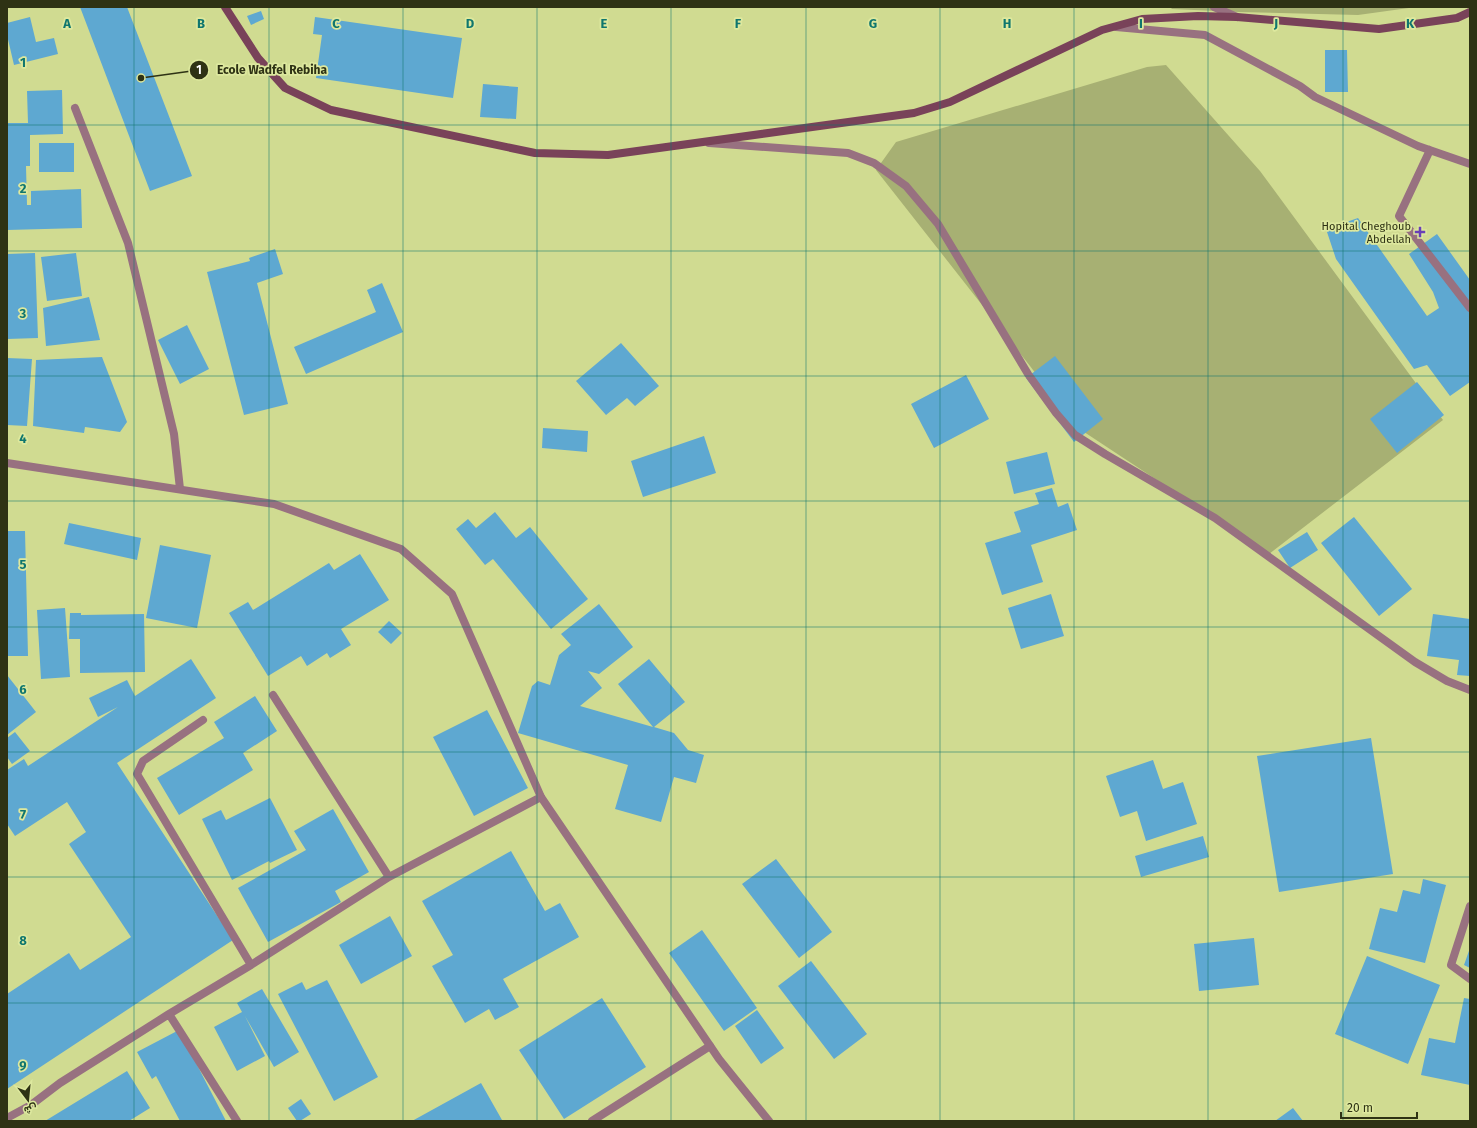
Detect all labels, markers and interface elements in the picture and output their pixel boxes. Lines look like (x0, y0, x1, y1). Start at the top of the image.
text: A (62, 16, 71, 31)
text: B (197, 16, 205, 31)
text: C (332, 16, 340, 31)
text: D (466, 16, 475, 31)
text: E (601, 16, 608, 31)
text: F (735, 16, 742, 31)
text: G (869, 16, 877, 31)
text: H (1003, 16, 1011, 31)
text: I (1139, 16, 1143, 31)
text: J (1273, 16, 1278, 31)
text: K (1406, 16, 1415, 31)
text: 1 (20, 55, 26, 70)
callout: Ecole Wadfel Rebiha (189, 58, 336, 82)
text: 1 (196, 63, 202, 77)
text: Ecole Wadfel Rebiha (217, 63, 328, 77)
text: 2 (20, 181, 27, 196)
place label: Hopital Cheghoub Abdellah (1322, 220, 1411, 246)
marker: Hopital Cheghoub Abdellah (1414, 226, 1426, 238)
text: 3 (19, 306, 27, 321)
text: 4 (19, 431, 27, 446)
text: 5 (20, 557, 27, 572)
text: 6 (19, 682, 27, 697)
text: 7 (20, 807, 26, 822)
text: 8 (19, 933, 27, 948)
text: 9 (19, 1058, 27, 1073)
north arrow (8, 1080, 48, 1120)
scale bar (1341, 1094, 1417, 1120)
text: ش (22, 1101, 39, 1117)
text: 20 m (1347, 1101, 1373, 1115)

